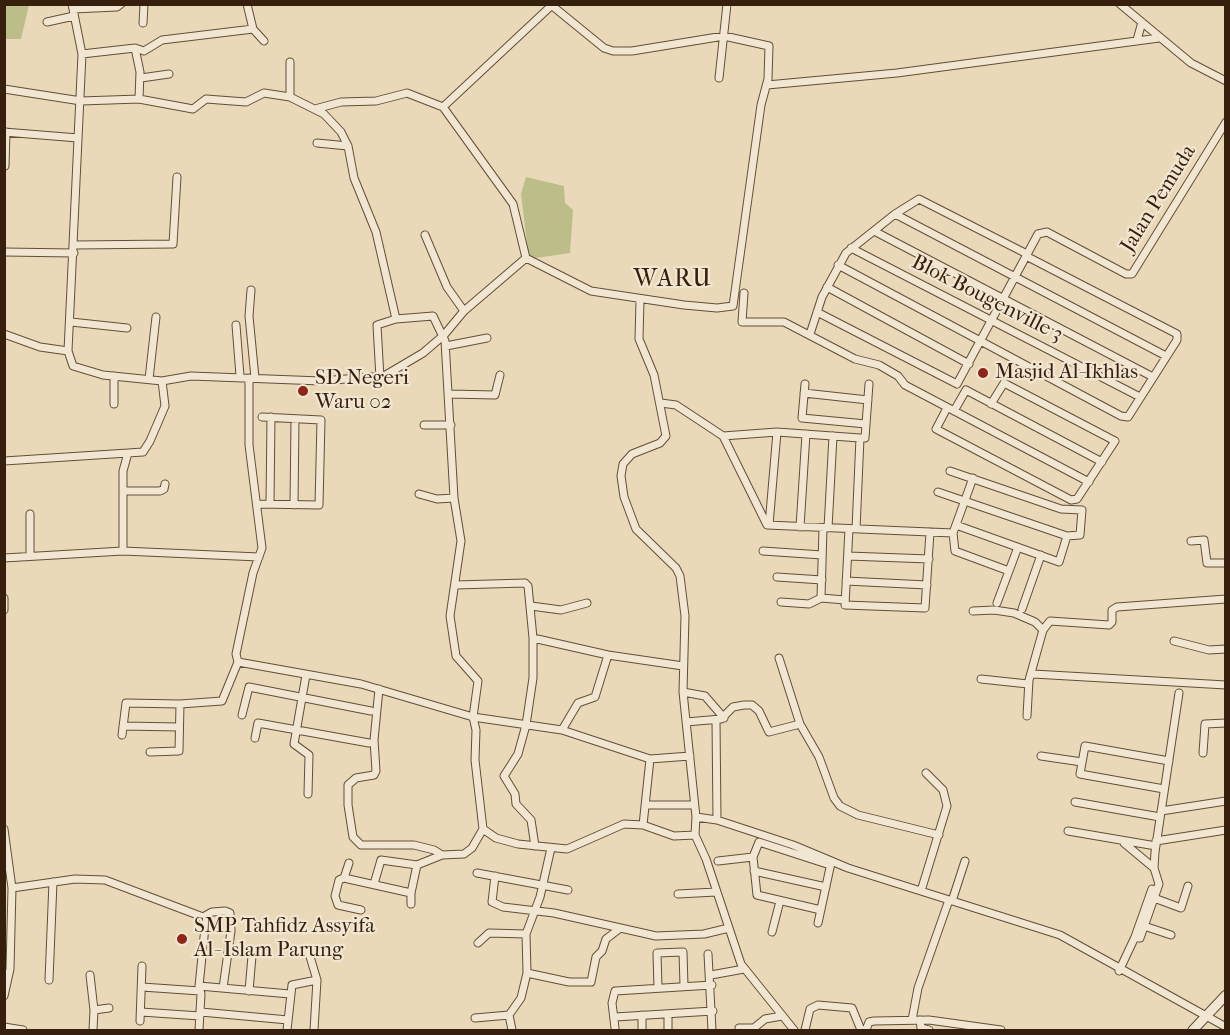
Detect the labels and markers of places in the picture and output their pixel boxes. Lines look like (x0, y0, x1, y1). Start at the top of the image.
place label: Masjid Al-Ikhlas (995, 360, 1138, 386)
place label: SD Negeri Waru 02 (315, 366, 409, 416)
marker: Masjid Al-Ikhlas (976, 366, 990, 380)
marker: SD Negeri Waru 02 (296, 384, 310, 398)
place label: SMP Tahfidz Assyifa Al- Islam Parung (194, 914, 375, 964)
marker: SMP Tahfidz Assyifa Al- Islam Parung (175, 932, 189, 946)

